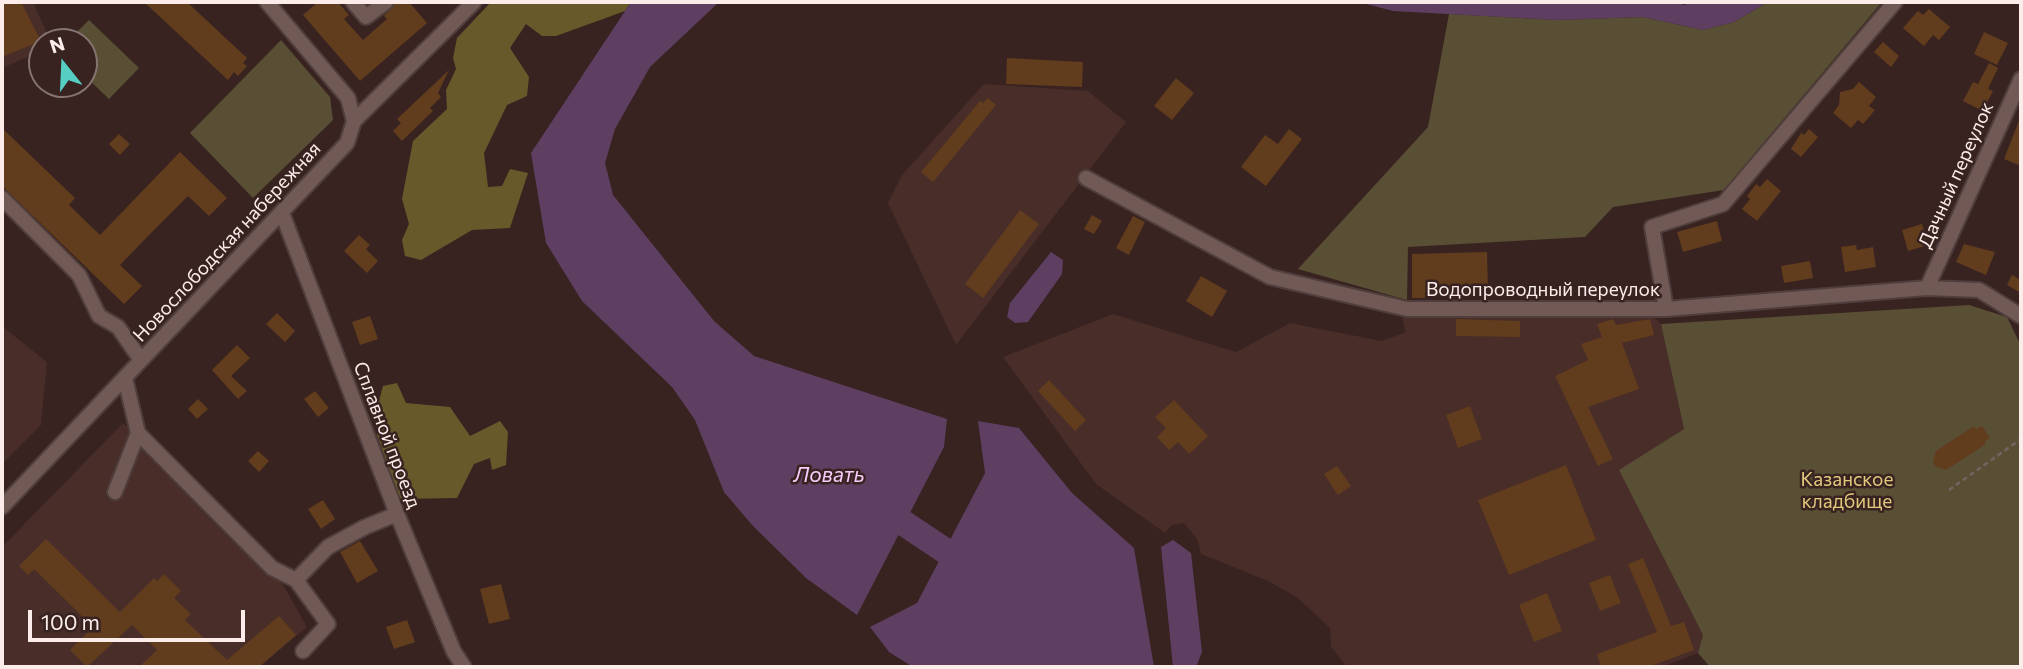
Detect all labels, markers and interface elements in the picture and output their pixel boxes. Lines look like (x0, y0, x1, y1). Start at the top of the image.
north arrow (28, 28, 98, 98)
text: N (47, 31, 67, 58)
street label: Дачный переулок (1914, 98, 1998, 252)
street label: Новослободская набережная (128, 137, 326, 347)
street label: Водопроводный переулок (1426, 279, 1660, 301)
street label: Сплавной проезд (349, 359, 425, 511)
water label: Ловать (793, 462, 865, 488)
park label: Казанское кладбище (1801, 469, 1893, 513)
scale bar (32, 596, 248, 640)
text: 100 m (41, 609, 100, 634)

